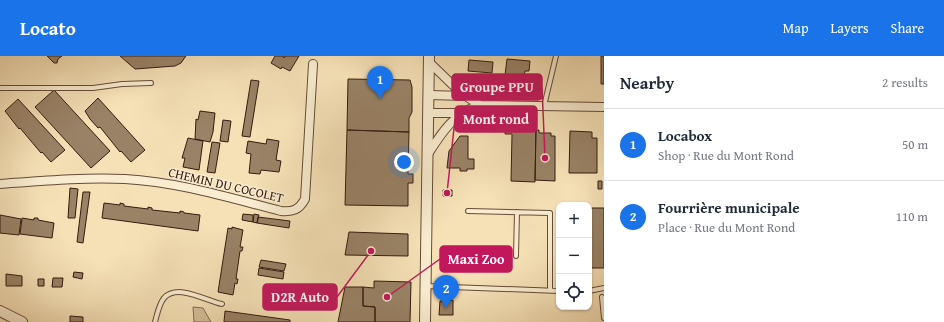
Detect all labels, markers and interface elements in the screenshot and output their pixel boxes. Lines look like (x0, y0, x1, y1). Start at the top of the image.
text: Locato (20, 14, 76, 42)
text: Map (783, 18, 809, 38)
text: Layers (831, 18, 869, 38)
text: Share (891, 18, 924, 38)
pin: 1 (367, 66, 393, 99)
text: Nearby (620, 70, 674, 95)
text: 2 results (882, 73, 928, 92)
callout: Groupe PPU (452, 74, 542, 100)
text: Groupe PPU (460, 77, 534, 97)
callout: Mont rond (455, 106, 537, 132)
text: Mont rond (463, 109, 529, 129)
text: Locabox (658, 125, 712, 146)
text: 1 (630, 135, 636, 154)
text: 50 m (902, 135, 928, 154)
text: Shop · Rue du Mont Rond (658, 146, 794, 165)
your location (394, 152, 414, 172)
street label: CHEMIN DU COCOLET (167, 163, 286, 208)
text: Fourrière municipale (658, 197, 800, 218)
map controls (556, 202, 592, 310)
button: + (556, 202, 592, 238)
text: 2 (630, 207, 636, 226)
text: 110 m (896, 207, 928, 226)
text: Place · Rue du Mont Rond (658, 218, 795, 237)
button: − (556, 238, 592, 274)
callout: Maxi Zoo (440, 246, 512, 272)
text: Maxi Zoo (448, 249, 505, 269)
button: locate (556, 274, 592, 310)
pin: 2 (433, 275, 459, 308)
callout: D2R Auto (263, 284, 337, 310)
text: D2R Auto (271, 287, 329, 307)

